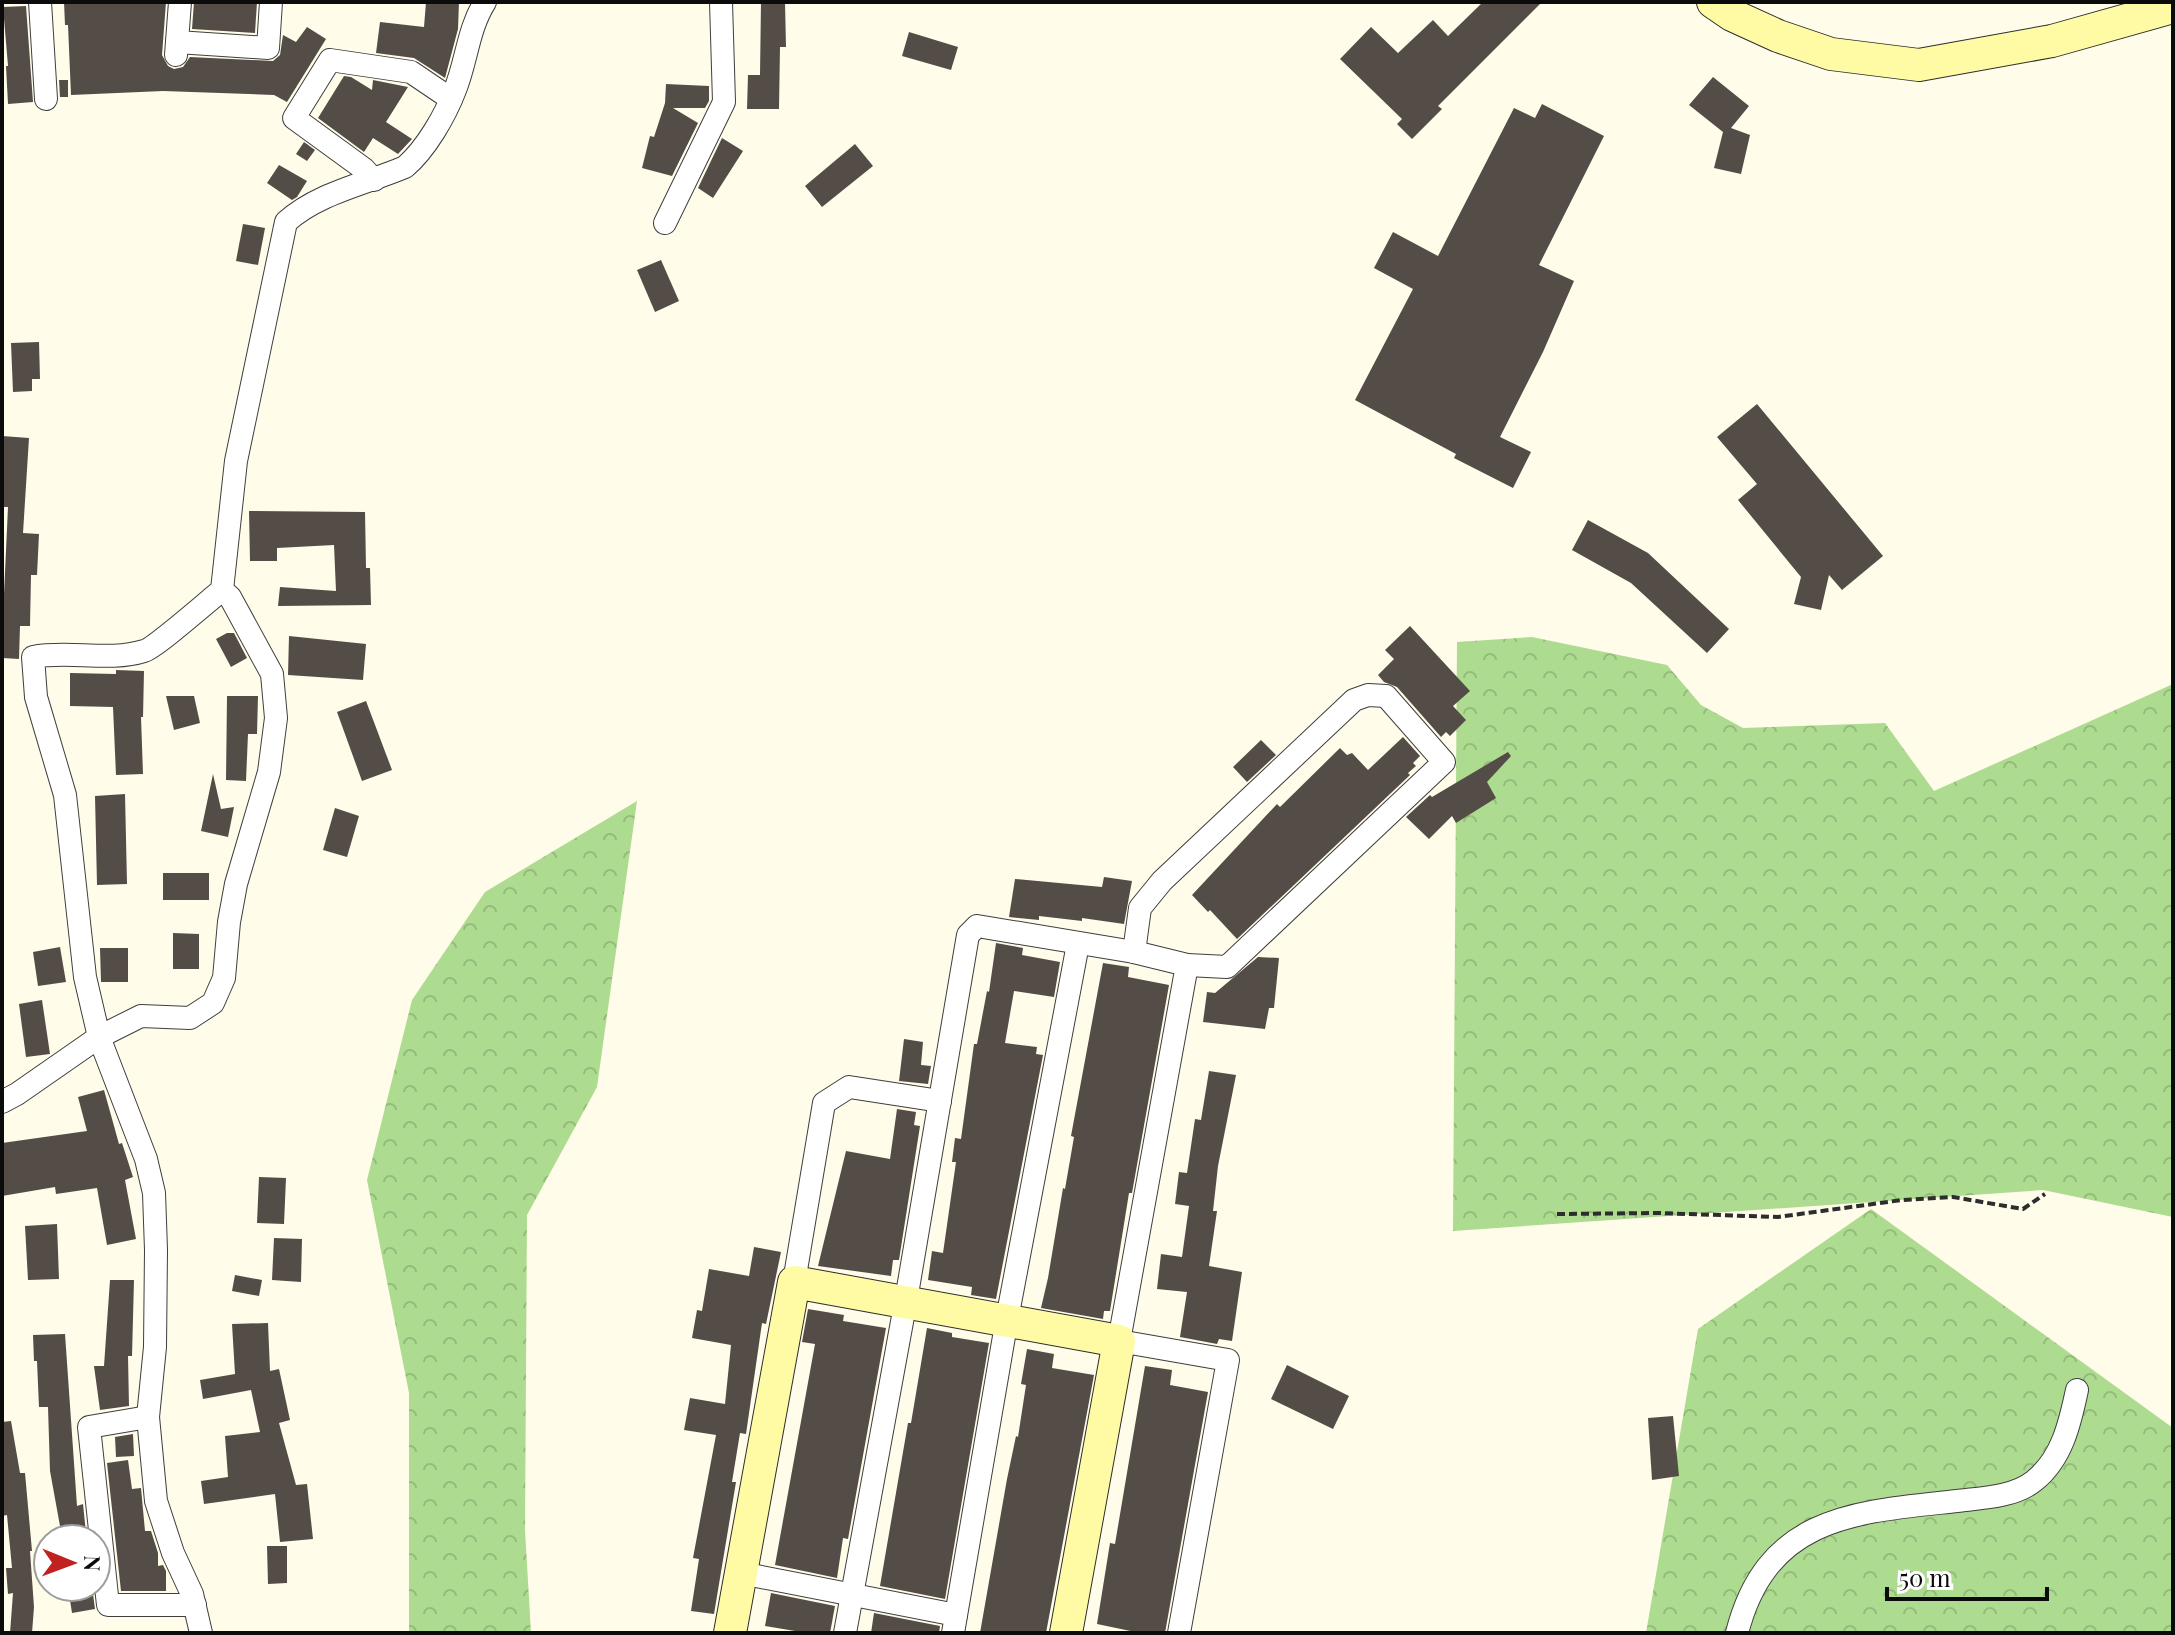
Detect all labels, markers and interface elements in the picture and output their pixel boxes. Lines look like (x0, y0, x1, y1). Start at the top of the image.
north arrow (32, 1523, 112, 1603)
scale bar (1887, 1551, 2047, 1601)
text: N (78, 1555, 108, 1572)
text: 50 m (1899, 1561, 1951, 1593)

